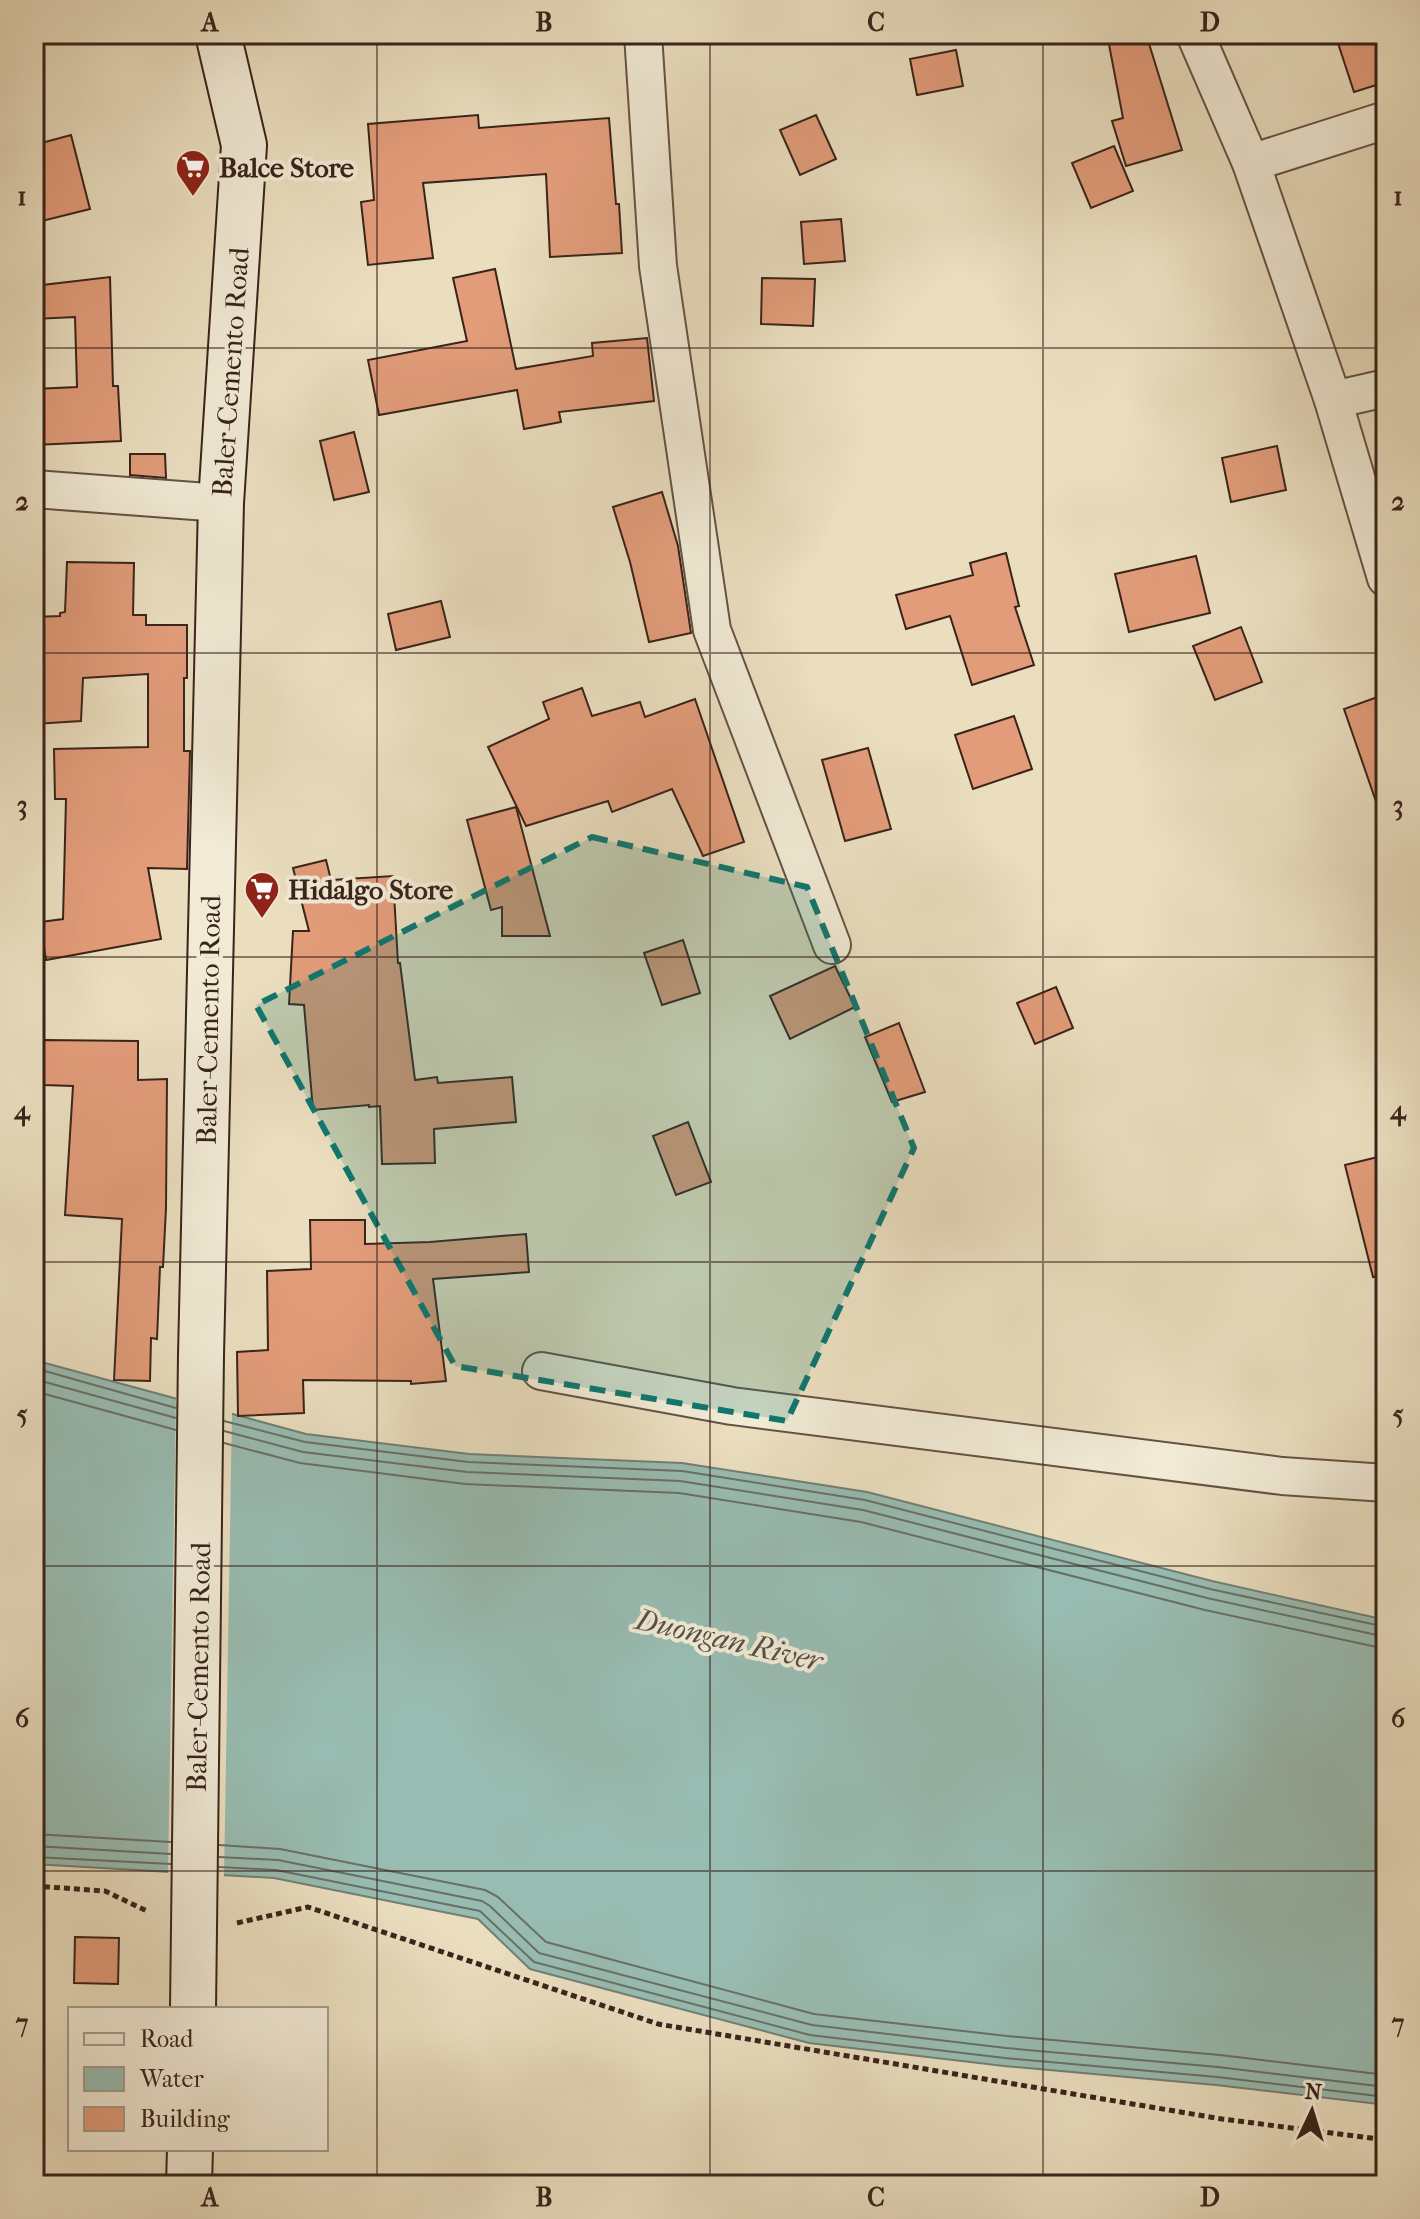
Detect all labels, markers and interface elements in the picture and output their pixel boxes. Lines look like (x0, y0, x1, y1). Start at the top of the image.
text: A (200, 7, 220, 38)
text: B (536, 7, 553, 38)
text: C (867, 7, 885, 38)
text: D (1200, 7, 1220, 38)
supermarket icon: Balce Store (174, 148, 212, 198)
place label: Balce Store (219, 151, 354, 184)
text: 1 (17, 181, 27, 212)
text: 1 (1393, 181, 1403, 212)
street label: Baler-Cemento Road (205, 245, 256, 498)
text: 2 (15, 486, 29, 517)
text: 2 (1391, 486, 1405, 517)
text: 3 (17, 790, 27, 821)
text: 3 (1393, 790, 1403, 821)
supermarket icon: Hidalgo Store (243, 870, 281, 920)
place label: Hidalgo Store (288, 873, 453, 906)
street label: Baler-Cemento Road (190, 894, 227, 1145)
text: 4 (13, 1095, 31, 1127)
text: 4 (1389, 1095, 1407, 1127)
text: 5 (16, 1399, 28, 1430)
text: 5 (1392, 1399, 1404, 1430)
street label: Baler-Cemento Road (180, 1541, 217, 1792)
water label: Duongan River (630, 1602, 828, 1680)
text: 6 (15, 1703, 30, 1734)
text: 6 (1391, 1703, 1406, 1734)
legend (68, 2007, 328, 2151)
text: 7 (15, 2008, 29, 2039)
text: 7 (1391, 2008, 1405, 2039)
text: Road (140, 2025, 194, 2053)
text: Water (139, 2065, 204, 2093)
north arrow (1272, 2071, 1352, 2151)
text: N (1304, 2078, 1323, 2106)
text: Building (140, 2105, 231, 2133)
text: A (200, 2182, 220, 2213)
text: B (536, 2182, 553, 2213)
text: C (867, 2182, 885, 2213)
text: D (1200, 2182, 1220, 2213)

